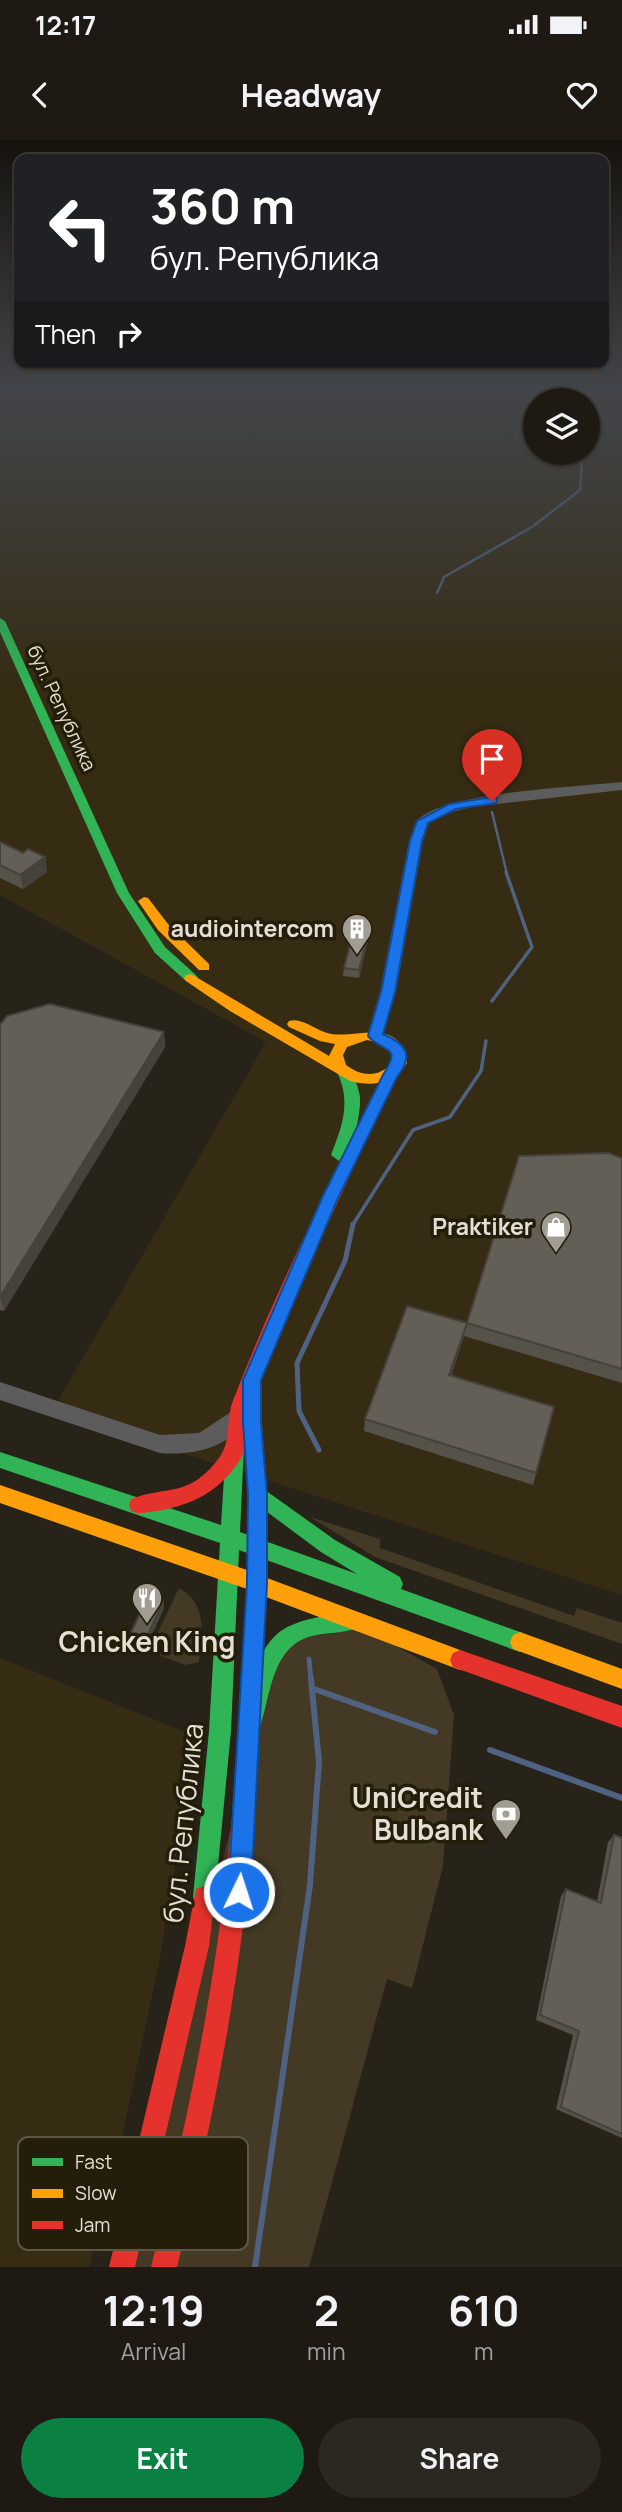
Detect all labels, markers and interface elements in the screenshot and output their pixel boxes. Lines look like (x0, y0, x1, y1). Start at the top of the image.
text: 12:17 (35, 7, 96, 43)
text: Headway (241, 73, 381, 117)
icon: back (21, 76, 59, 114)
icon: heart (563, 76, 601, 114)
text: 360 m (150, 172, 295, 239)
icon: left (35, 182, 126, 273)
text: бул. Република (150, 236, 379, 280)
icon: right (110, 315, 148, 353)
text: Then (35, 316, 96, 352)
map controls (523, 388, 600, 465)
button: layers (523, 388, 600, 465)
street label: бул. Република (21, 641, 103, 775)
pin (462, 729, 522, 801)
icon: arrive (473, 740, 511, 778)
place label: audiointercom (171, 912, 334, 944)
building icon: audiointercom (340, 912, 374, 956)
place label: Praktiker (432, 1210, 533, 1242)
shop icon: Praktiker (539, 1210, 573, 1254)
restaurant icon: Chicken King (130, 1581, 164, 1625)
place label: Chicken King (58, 1622, 236, 1660)
street label: бул. Република (153, 1721, 211, 1925)
place label: UniCredit Bulbank (352, 1778, 484, 1848)
bank icon: UniCredit Bulbank (489, 1797, 523, 1841)
position arrow (202, 1855, 276, 1929)
legend (18, 2137, 248, 2250)
text: Fast (75, 2149, 112, 2175)
text: Slow (75, 2180, 117, 2206)
text: Jam (75, 2212, 110, 2238)
text: 12:19 (102, 2281, 205, 2339)
text: 2 (314, 2281, 339, 2339)
text: 610 (448, 2281, 520, 2339)
text: Arrival (121, 2335, 186, 2367)
text: min (307, 2335, 346, 2367)
text: m (474, 2335, 494, 2367)
button: Exit (21, 2418, 304, 2498)
button: Share (318, 2418, 601, 2498)

